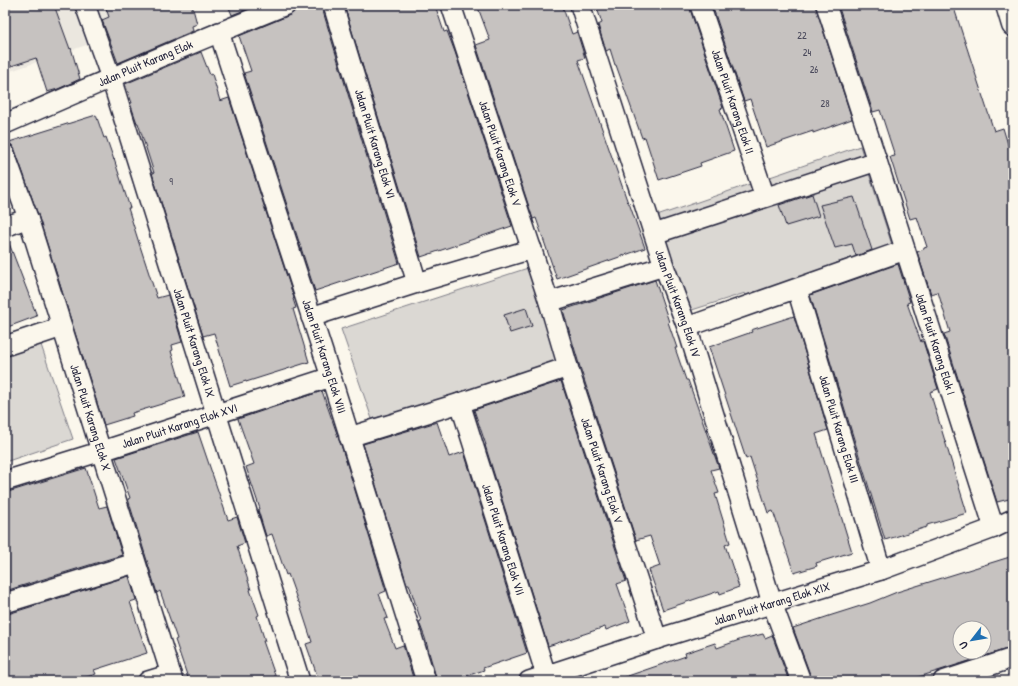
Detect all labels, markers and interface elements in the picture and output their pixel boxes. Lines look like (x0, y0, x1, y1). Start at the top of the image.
house number: 22 (797, 29, 807, 42)
street label: Jalan Pluit Karang Elok (95, 35, 195, 90)
house number: 24 (803, 46, 811, 59)
street label: Jalan Pluit Karang Elok II (708, 47, 759, 156)
house number: 26 (810, 63, 818, 76)
street label: Jalan Pluit Karang Elok VI (351, 87, 400, 200)
house number: 28 (820, 97, 830, 110)
street label: Jalan Pluit Karang Elok V (475, 98, 526, 208)
house number: 9 (169, 175, 173, 188)
street label: Jalan Pluit Karang Elok IV (651, 247, 705, 359)
street label: Jalan Pluit Karang Elok IX (169, 286, 220, 399)
street label: Jalan Pluit Karang Elok I (911, 290, 960, 397)
street label: Jalan Pluit Karang Elok VIII (298, 297, 351, 415)
street label: Jalan Pluit Karang Elok X (66, 362, 116, 473)
street label: Jalan Pluit Karang Elok III (815, 373, 864, 485)
street label: Jalan Pluit Karang Elok XVI (119, 399, 239, 452)
street label: Jalan Pluit Karang Elok V (577, 415, 628, 525)
street label: Jalan Pluit Karang Elok VII (478, 481, 529, 597)
street label: Jalan Pluit Karang Elok XIX (712, 577, 832, 629)
north arrow (952, 620, 992, 660)
text: U (956, 639, 971, 651)

